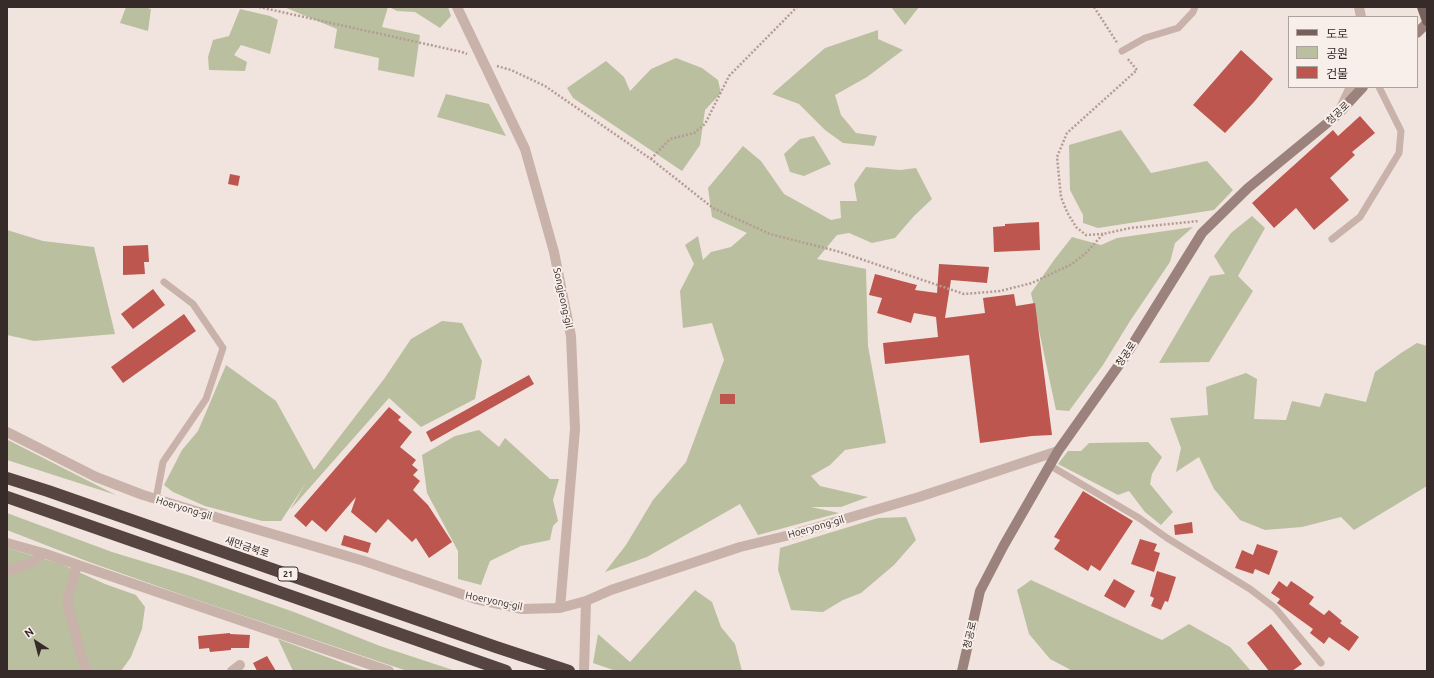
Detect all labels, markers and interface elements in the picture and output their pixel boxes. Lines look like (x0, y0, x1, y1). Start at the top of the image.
legend (1288, 16, 1418, 88)
text: 도로 (1326, 27, 1348, 40)
text: 공원 (1326, 47, 1348, 60)
text: 건물 (1326, 67, 1348, 80)
street label: 청공로 (1324, 99, 1352, 127)
street label: Songjeong-gil (551, 267, 575, 329)
street label: 청공로 (1113, 339, 1139, 369)
street label: Hoeryong-gil (154, 494, 214, 522)
street label: Hoeryong-gil (786, 513, 846, 541)
street label: 새만금북로 (223, 534, 271, 560)
road number: 21 (278, 567, 298, 581)
street label: Hoeryong-gil (464, 589, 524, 613)
street label: 청공로 (961, 620, 979, 650)
north arrow (16, 622, 56, 662)
text: N (22, 625, 36, 640)

